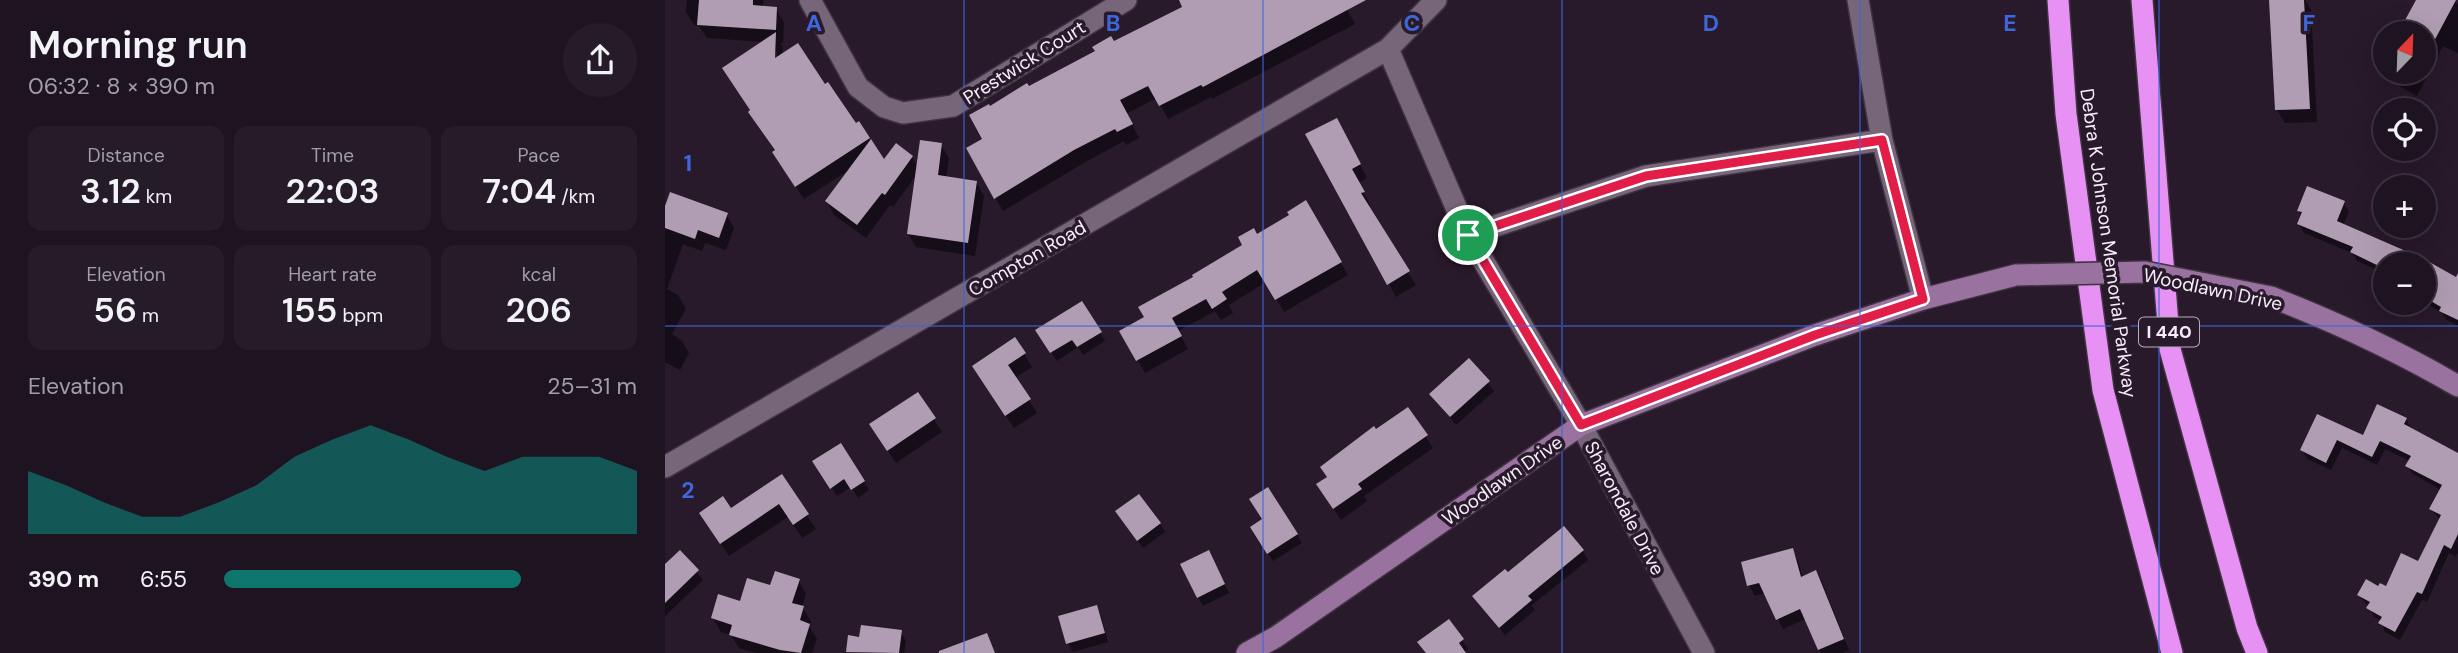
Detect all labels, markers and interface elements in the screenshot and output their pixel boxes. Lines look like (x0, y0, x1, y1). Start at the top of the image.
text: A (806, 8, 822, 38)
text: B (1106, 8, 1120, 38)
text: C (1404, 8, 1420, 38)
text: D (1703, 8, 1719, 38)
text: E (2003, 8, 2017, 38)
text: F (2303, 8, 2316, 38)
street label: Prestwick Court (958, 15, 1090, 110)
text: Morning run (28, 20, 248, 70)
north arrow (2373, 21, 2436, 84)
map controls (2373, 21, 2436, 315)
button: share (563, 23, 637, 97)
text: 06:32 · 8 × 390 m (28, 71, 215, 101)
street label: Debra K Johnson Memorial Parkway (2074, 87, 2143, 400)
button: locate (2373, 98, 2436, 161)
text: Distance (88, 143, 165, 168)
text: Time (311, 143, 354, 168)
text: Pace (518, 143, 560, 168)
text: 1 (684, 148, 692, 178)
text: 3.12 (80, 168, 141, 214)
text: 22:03 (285, 168, 380, 214)
text: 7:04 (482, 168, 556, 214)
button: + (2373, 175, 2436, 238)
text: km (141, 184, 172, 209)
text: /km (556, 184, 595, 209)
pin (1438, 205, 1498, 265)
street label: Compton Road (964, 215, 1091, 302)
icon: arrive (1449, 216, 1487, 254)
button: − (2373, 252, 2436, 315)
text: Elevation (87, 262, 166, 287)
text: Heart rate (288, 262, 377, 287)
text: kcal (522, 262, 556, 287)
street label: Woodlawn Drive (2141, 263, 2285, 316)
text: 56 (93, 287, 137, 333)
text: 155 (282, 287, 337, 333)
text: 206 (506, 287, 572, 333)
text: m (137, 303, 159, 328)
text: bpm (337, 303, 383, 328)
road number: I 440 (2139, 318, 2199, 346)
text: Elevation (28, 371, 124, 401)
text: 25–31 m (547, 371, 637, 401)
street label: Woodlawn Drive (1437, 430, 1567, 531)
street label: Sharondale Drive (1579, 437, 1670, 580)
text: 2 (681, 475, 695, 505)
text: 390 m (28, 564, 99, 594)
text: 6:55 (140, 564, 187, 594)

